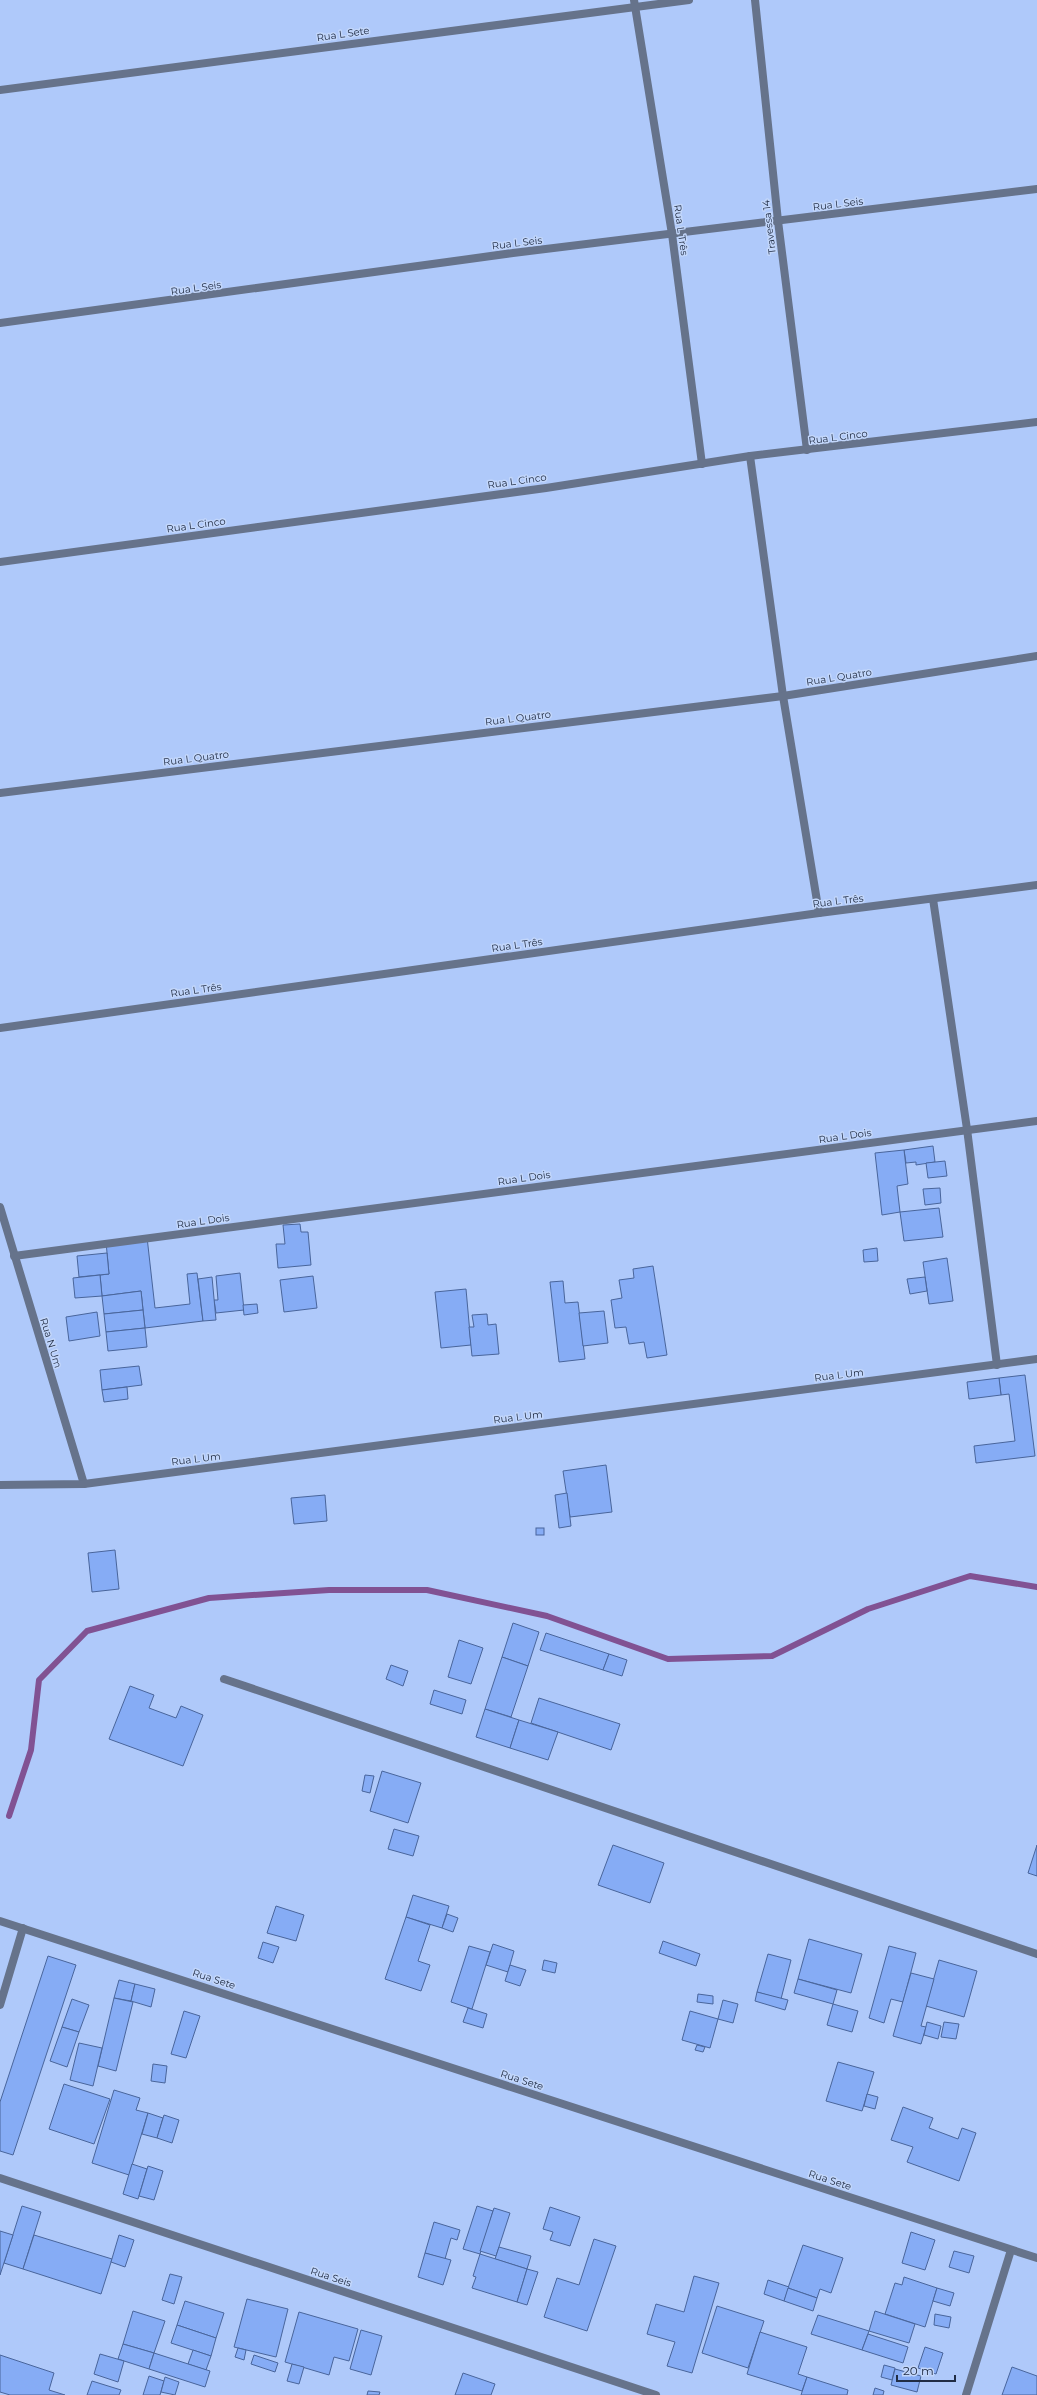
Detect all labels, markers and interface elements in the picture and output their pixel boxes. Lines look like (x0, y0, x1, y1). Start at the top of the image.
street label: Rua L Sete (316, 24, 370, 44)
street label: Rua L Seis (812, 194, 864, 214)
street label: Travessa 14 (759, 199, 779, 255)
street label: Rua L Três (671, 204, 691, 256)
street label: Rua L Seis (491, 233, 543, 253)
street label: Rua L Seis (170, 278, 222, 298)
street label: Rua L Cinco (808, 427, 868, 447)
street label: Rua L Cinco (487, 470, 547, 492)
street label: Rua L Cinco (166, 514, 226, 536)
street label: Rua L Quatro (805, 665, 873, 689)
street label: Rua L Quatro (484, 708, 552, 728)
street label: Rua L Quatro (162, 748, 230, 768)
street label: Rua L Três (812, 891, 864, 911)
street label: Rua L Três (491, 935, 543, 955)
street label: Rua L Três (170, 980, 222, 1000)
street label: Rua L Dois (818, 1126, 872, 1146)
street label: Rua L Dois (497, 1168, 551, 1188)
street label: Rua L Dois (176, 1211, 230, 1231)
street label: Rua N Um (37, 1316, 65, 1370)
street label: Rua L Um (814, 1366, 864, 1384)
street label: Rua L Um (493, 1408, 543, 1426)
street label: Rua L Um (171, 1450, 221, 1468)
street label: Rua Sete (191, 1966, 237, 1992)
street label: Rua Sete (499, 2067, 545, 2093)
street label: Rua Sete (807, 2167, 853, 2193)
street label: Rua Seis (309, 2264, 353, 2290)
scale bar (897, 2357, 955, 2383)
text: 20 m (903, 2363, 934, 2378)

